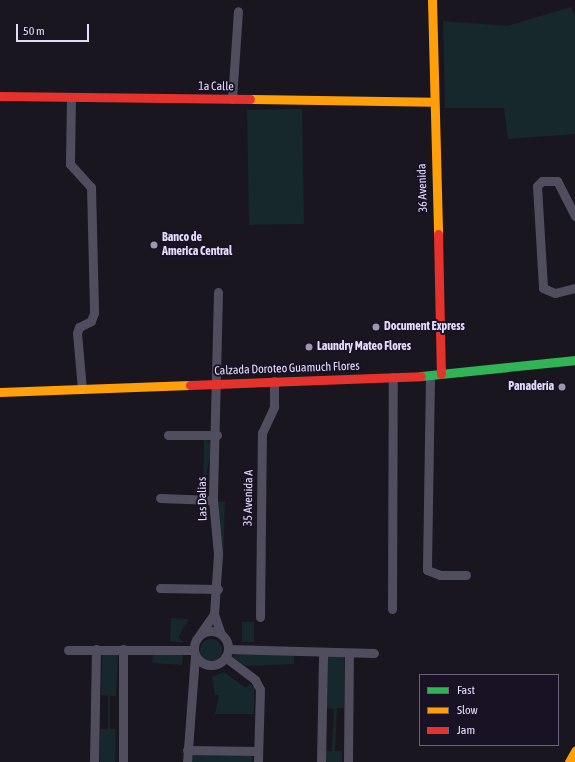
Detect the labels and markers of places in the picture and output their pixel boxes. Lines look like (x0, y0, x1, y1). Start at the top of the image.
place label: Banco de America Central (162, 231, 232, 259)
marker: Banco de America Central (149, 240, 159, 250)
place label: Document Express (384, 320, 465, 334)
marker: Document Express (371, 322, 381, 332)
place label: Laundry Mateo Flores (317, 340, 411, 354)
marker: Laundry Mateo Flores (304, 342, 314, 352)
place label: Panadería (508, 380, 554, 394)
marker: Panadería (557, 382, 567, 392)

